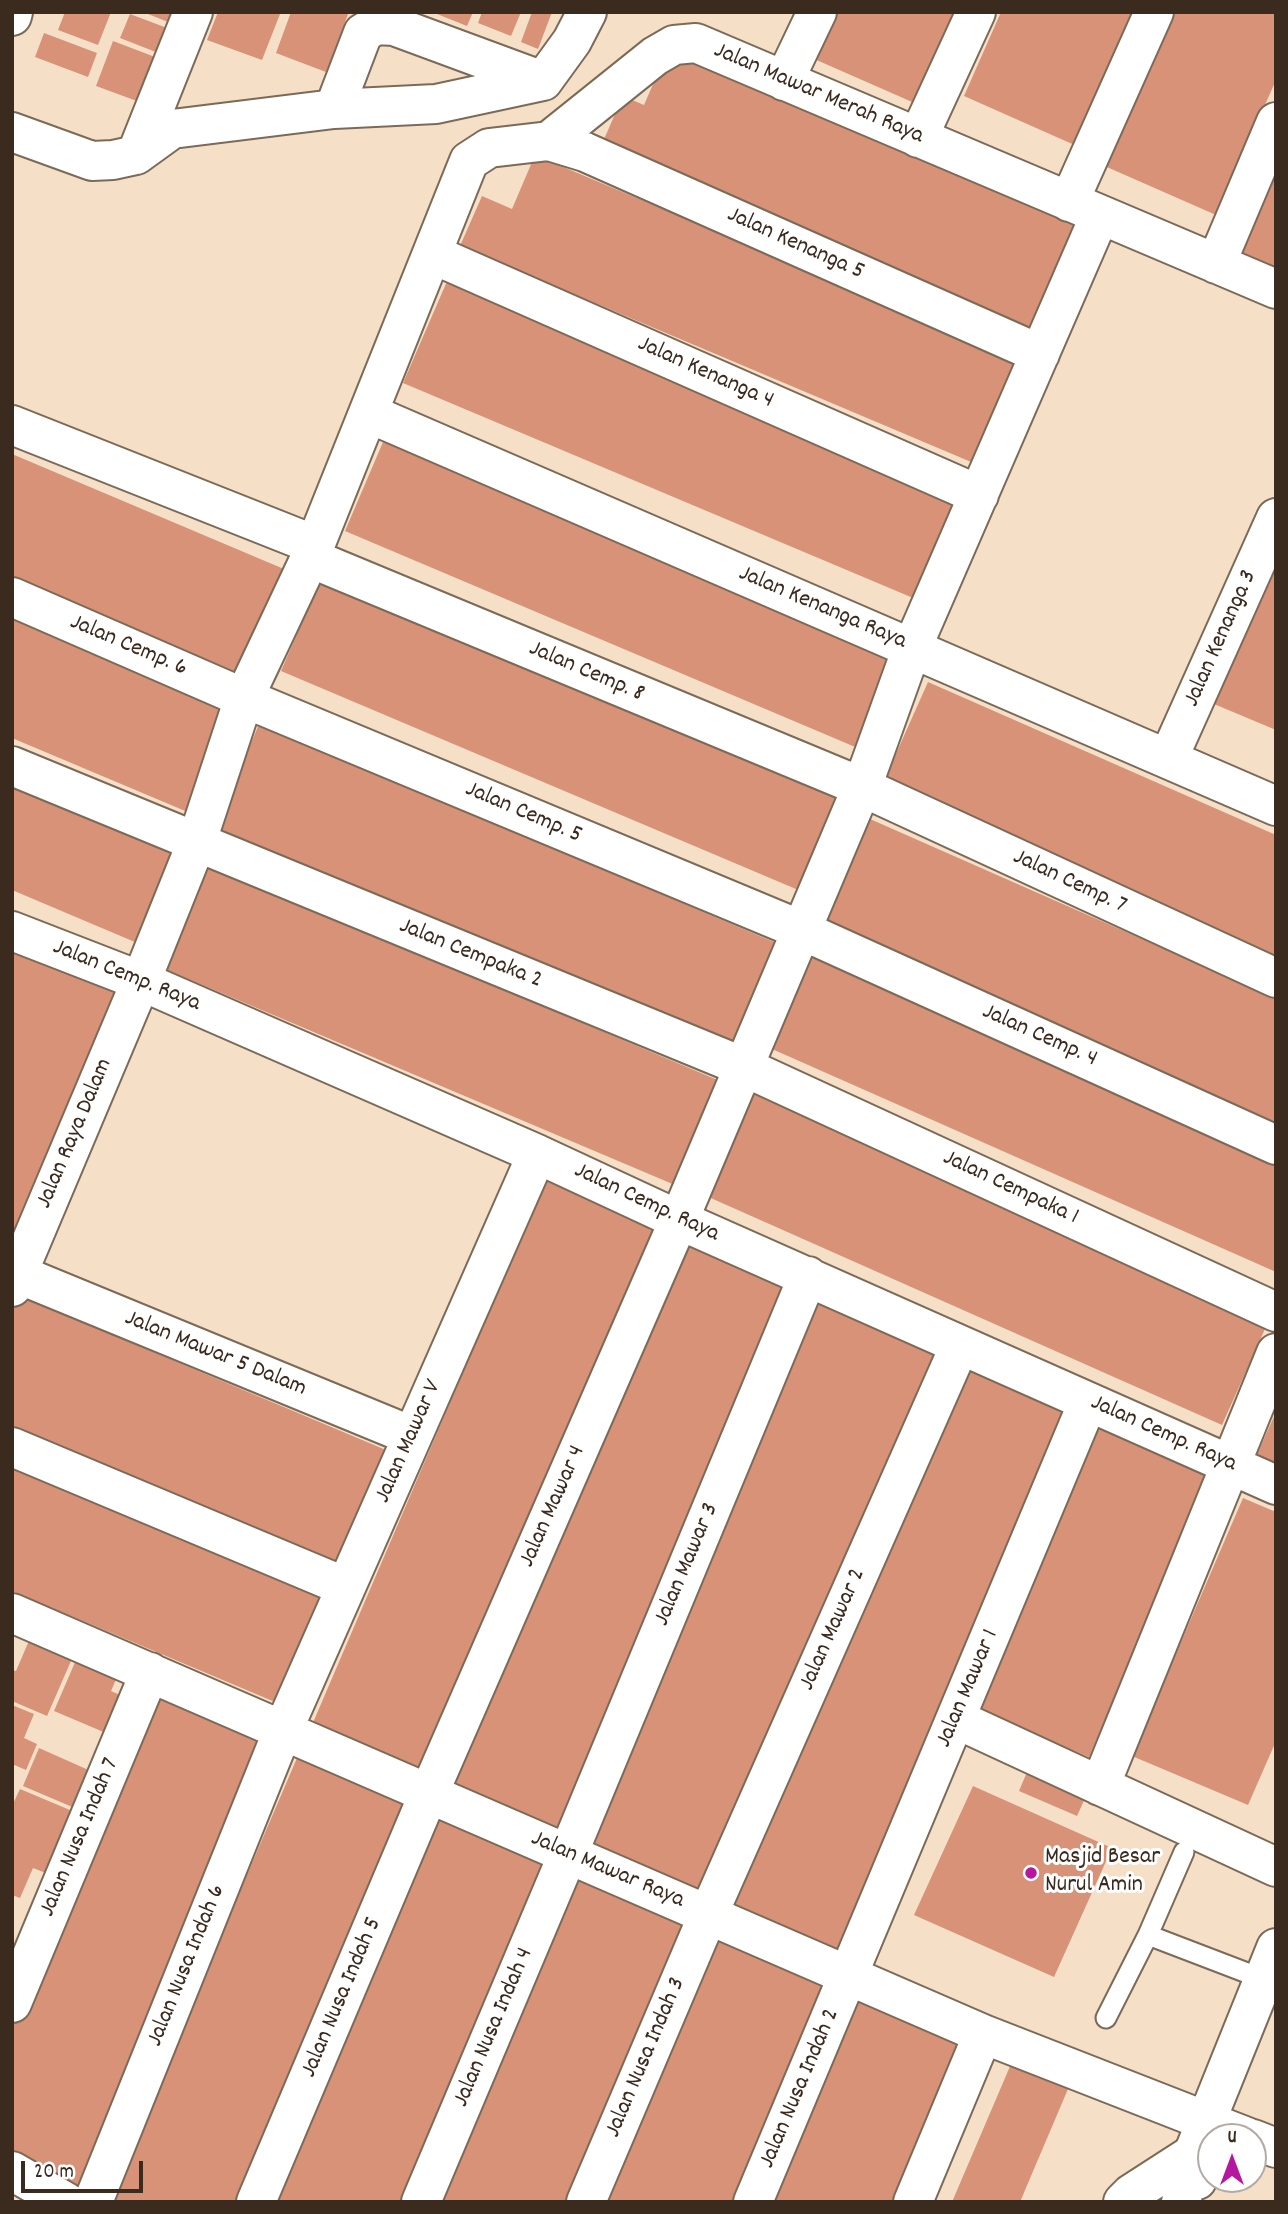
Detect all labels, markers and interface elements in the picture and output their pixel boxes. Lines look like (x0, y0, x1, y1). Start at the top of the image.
street label: Jalan Mawar Merah Raya (709, 38, 927, 152)
street label: Jalan Kenanga 5 (722, 202, 868, 288)
street label: Jalan Kenanga 4 (633, 331, 777, 417)
street label: Jalan Kenanga Raya (734, 561, 910, 657)
street label: Jalan Kenanga 3 (1179, 566, 1265, 712)
street label: Jalan Cemp. 6 (65, 609, 191, 685)
street label: Jalan Cemp. 8 (524, 636, 648, 710)
street label: Jalan Cemp. 5 (460, 776, 586, 852)
street label: Jalan Cemp. 7 (1008, 844, 1130, 922)
street label: Jalan Cempaka 2 (394, 913, 546, 997)
street label: Jalan Cemp. Raya (48, 934, 204, 1020)
street label: Jalan Cemp. 4 (977, 999, 1101, 1075)
street label: Jalan Raya Dalam (31, 1055, 121, 1213)
street label: Jalan Cempaka 1 (937, 1145, 1083, 1233)
street label: Jalan Cemp. Raya (569, 1158, 723, 1250)
street label: Jalan Mawar 5 Dalam (120, 1305, 310, 1405)
street label: Jalan Mawar V (370, 1376, 450, 1508)
street label: Jalan Cemp. Raya (1085, 1390, 1241, 1480)
street label: Jalan Mawar 4 (514, 1442, 594, 1572)
street label: Jalan Mawar 3 (649, 1499, 727, 1631)
street label: Jalan Mawar 2 (794, 1565, 874, 1695)
street label: Jalan Mawar 1 (931, 1626, 1007, 1752)
street label: Jalan Nusa Indah 7 (35, 1754, 127, 1922)
street label: Jalan Mawar Raya (526, 1826, 688, 1916)
place label: Masjid Besar Nurul Amin (1045, 1845, 1160, 1901)
marker: Masjid Besar Nurul Amin (1023, 1865, 1039, 1881)
street label: Jalan Nusa Indah 6 (142, 1881, 234, 2051)
street label: Jalan Nusa Indah 5 (296, 1914, 390, 2082)
street label: Jalan Nusa Indah 4 (449, 1944, 541, 2112)
street label: Jalan Nusa Indah 3 (600, 1974, 694, 2142)
street label: Jalan Nusa Indah 2 (754, 2005, 848, 2173)
north arrow (1197, 2123, 1267, 2193)
text: U (1227, 2125, 1237, 2152)
scale bar (24, 2148, 147, 2192)
text: 20 m (34, 2158, 74, 2188)

